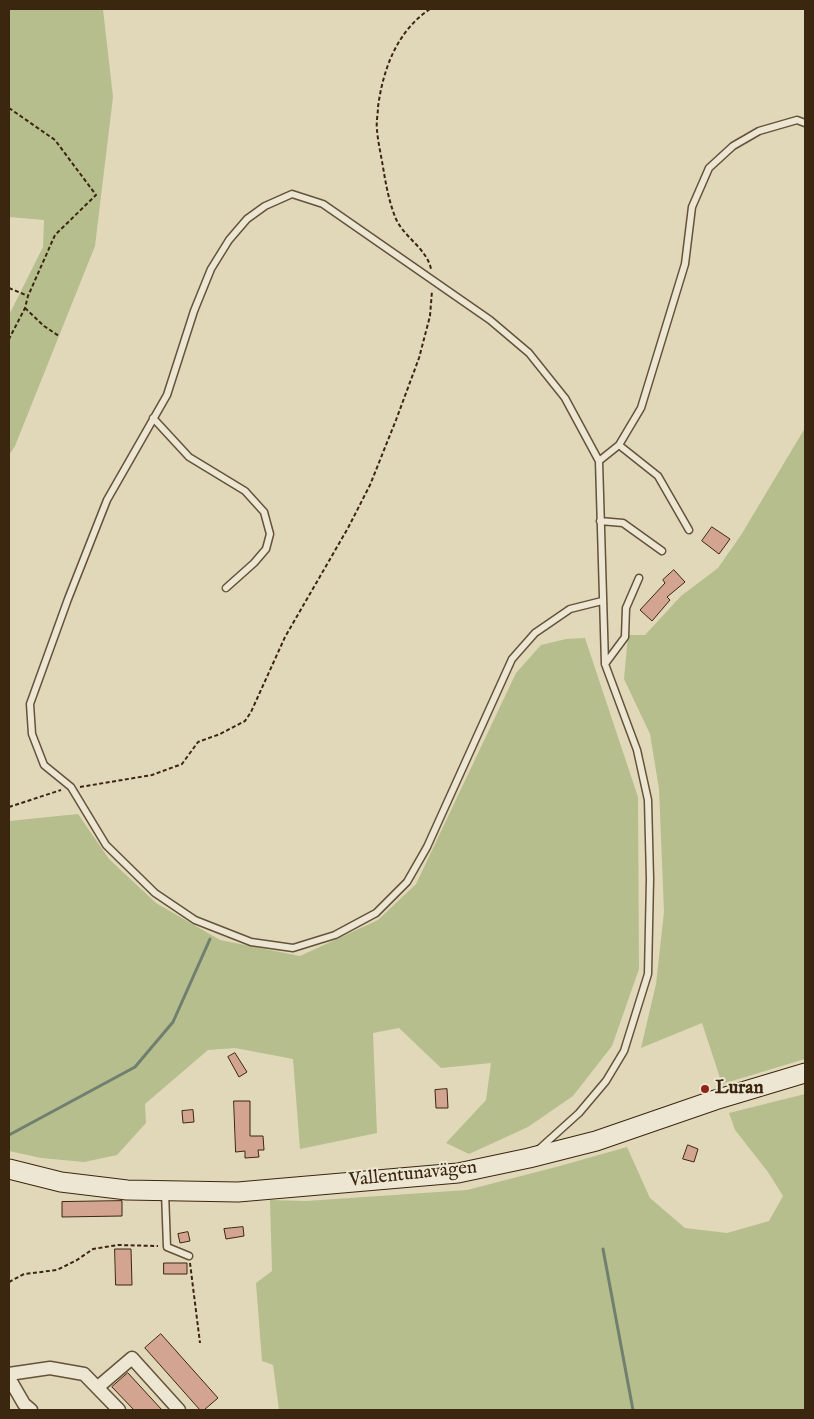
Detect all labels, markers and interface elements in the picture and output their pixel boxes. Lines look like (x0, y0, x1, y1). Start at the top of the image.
place label: Luran (715, 1078, 764, 1100)
marker: Luran (699, 1083, 711, 1095)
street label: Vallentunavägen (348, 1157, 478, 1193)

